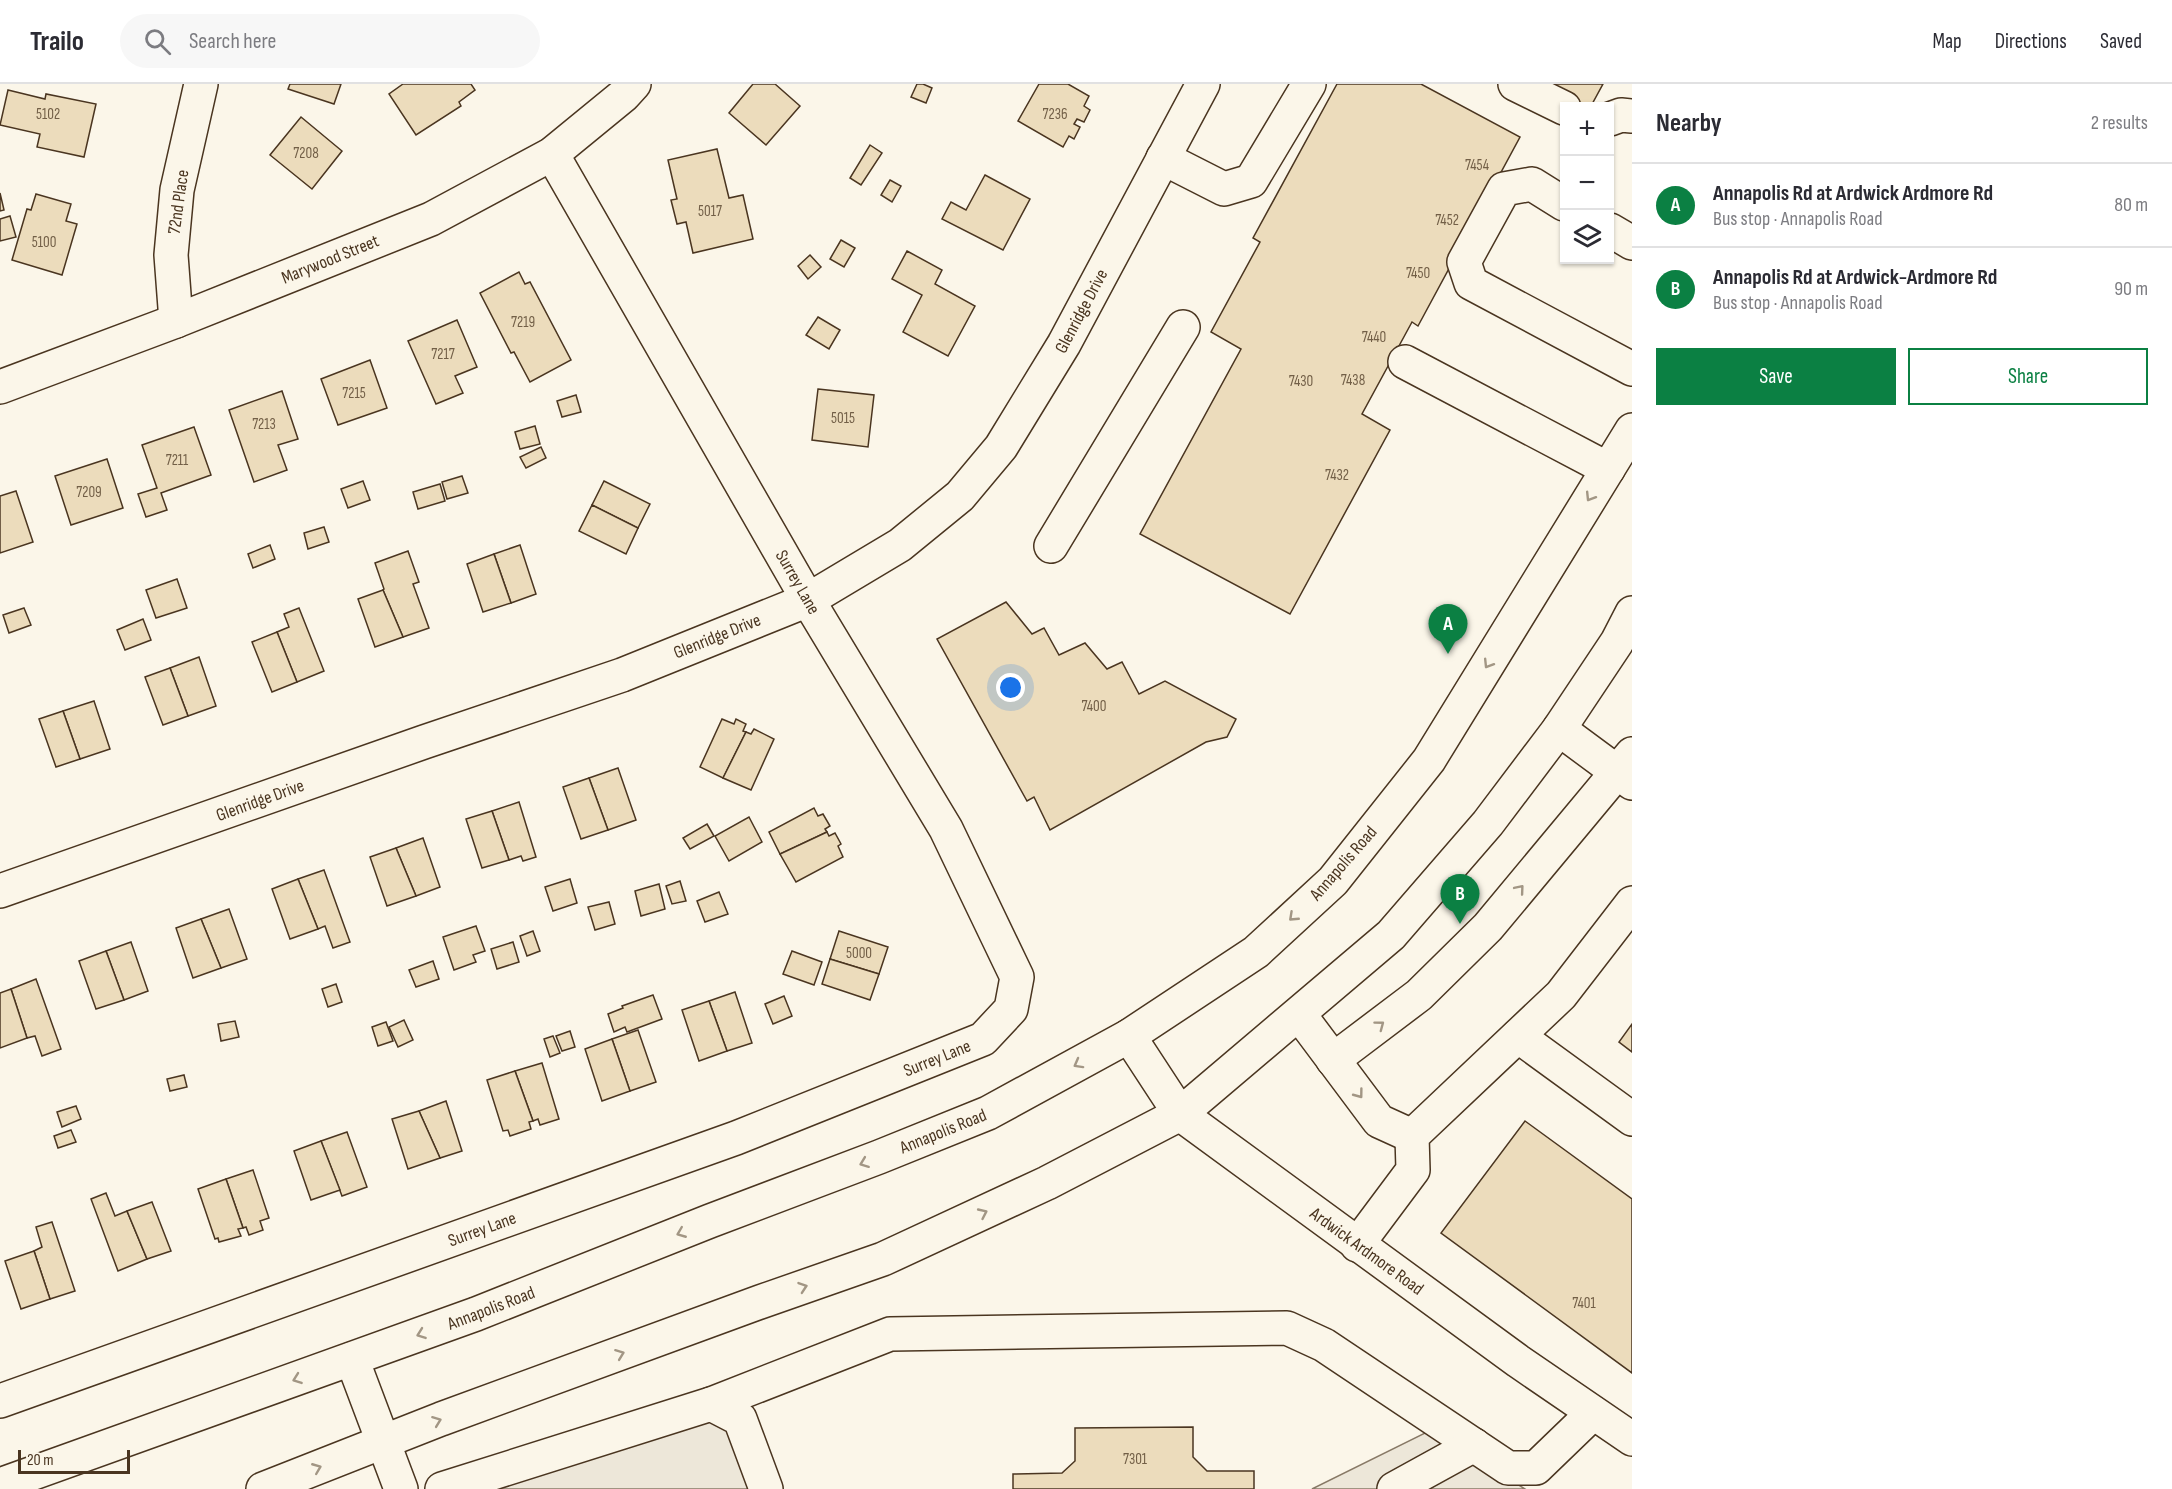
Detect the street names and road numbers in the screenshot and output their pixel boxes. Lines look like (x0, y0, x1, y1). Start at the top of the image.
street label: 72nd Place (164, 168, 193, 236)
street label: Marywood Street (278, 230, 382, 289)
street label: Glenridge Drive (1051, 266, 1112, 357)
street label: Surrey Lane (771, 546, 824, 618)
street label: Glenridge Drive (671, 610, 764, 663)
street label: Glenridge Drive (213, 775, 307, 826)
street label: Annapolis Road (1305, 822, 1381, 906)
street label: Surrey Lane (900, 1035, 974, 1081)
street label: Annapolis Road (896, 1105, 990, 1159)
street label: Ardwick Ardmore Road (1305, 1203, 1428, 1300)
street label: Surrey Lane (445, 1208, 519, 1251)
street label: Annapolis Road (444, 1282, 538, 1335)

